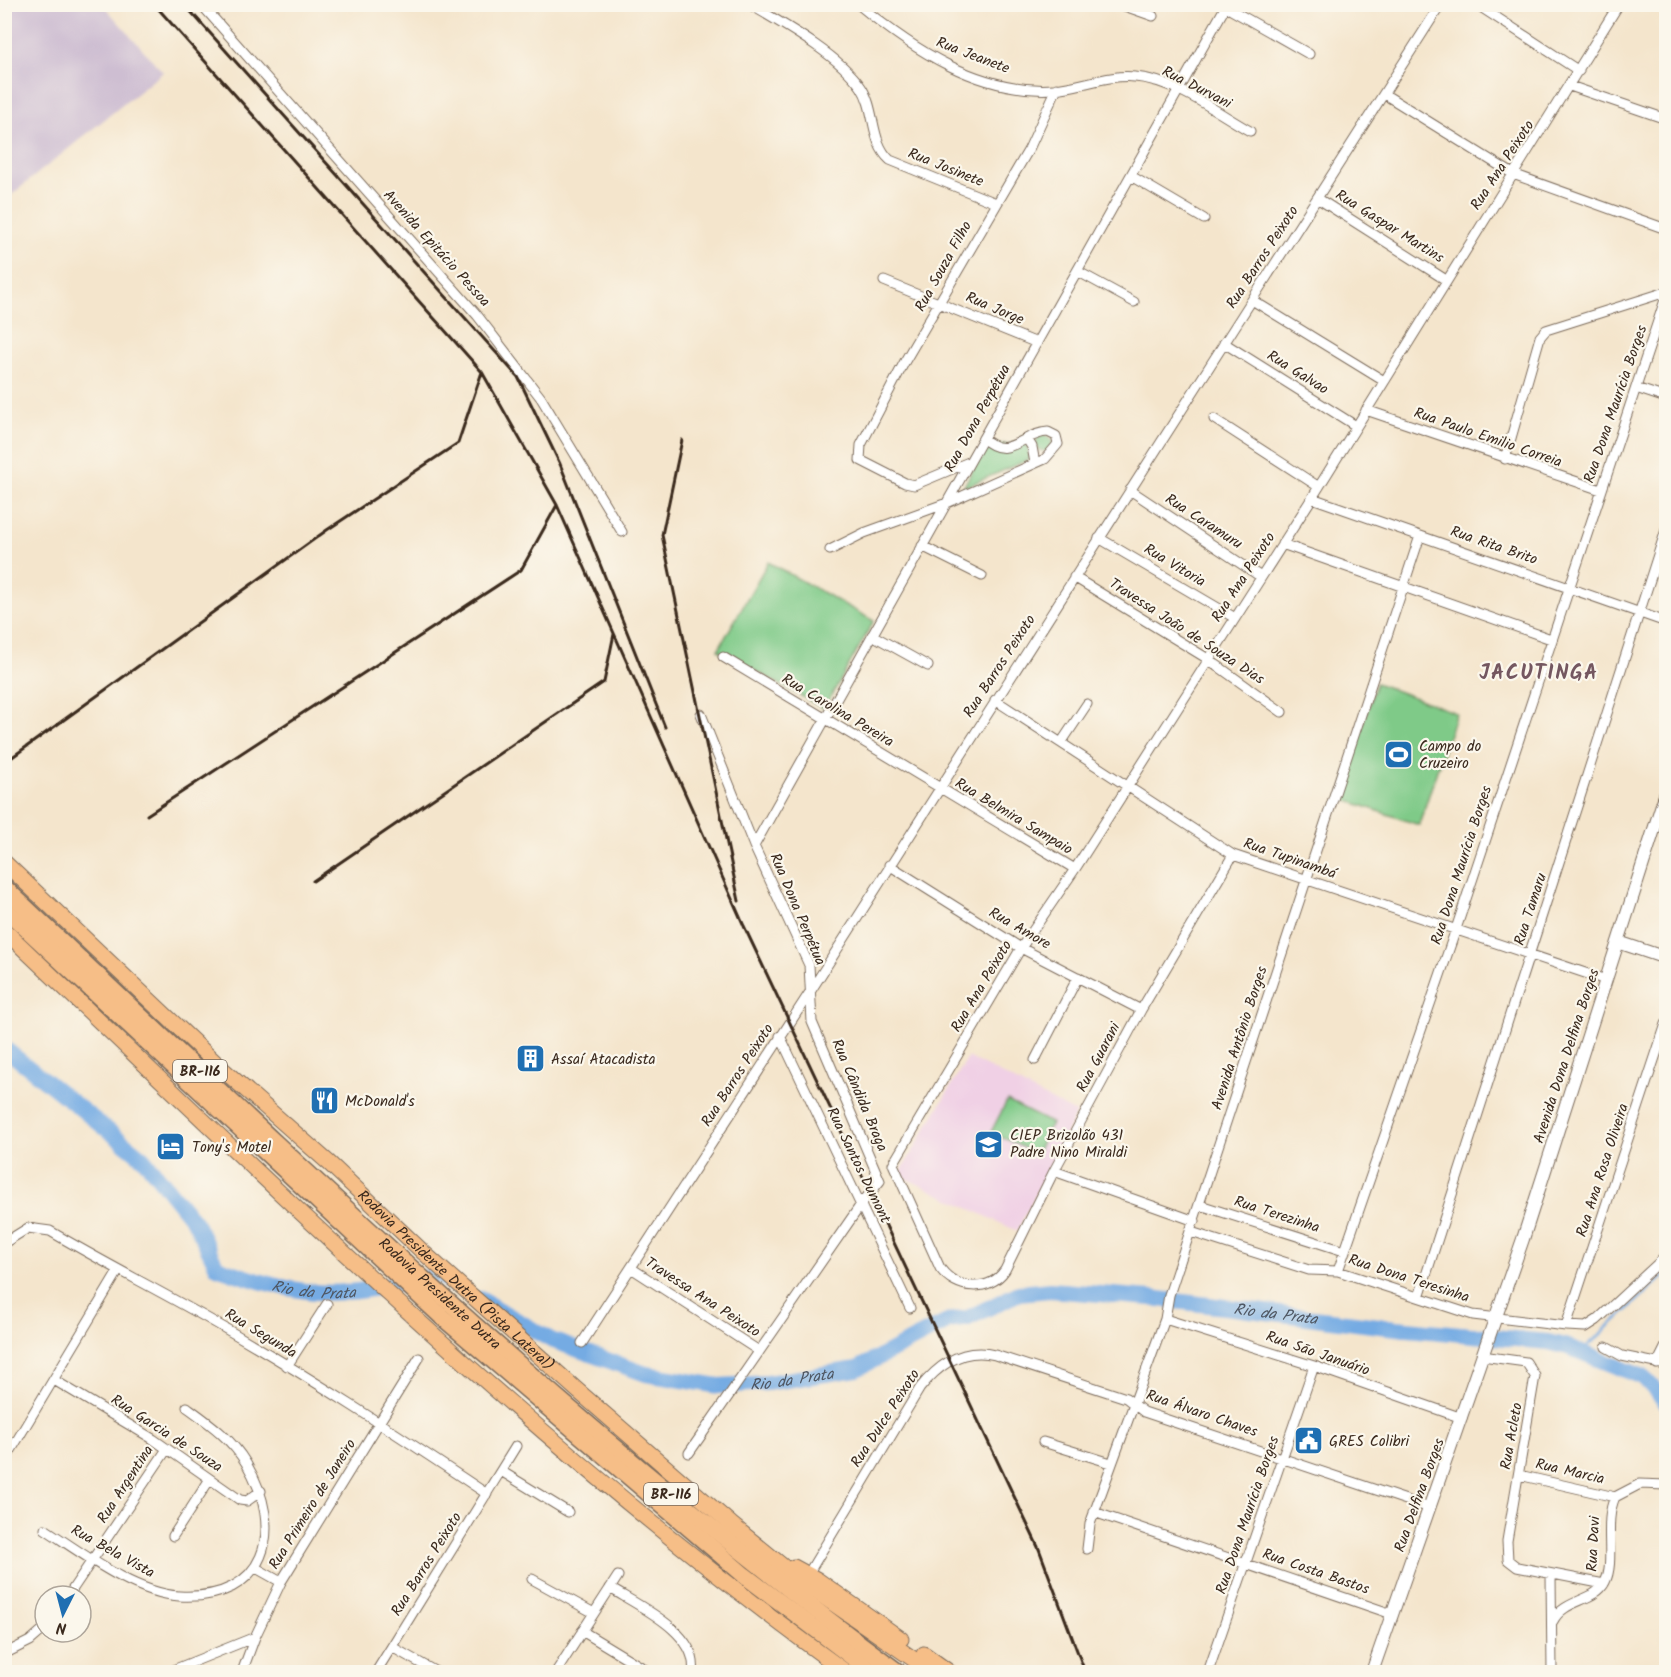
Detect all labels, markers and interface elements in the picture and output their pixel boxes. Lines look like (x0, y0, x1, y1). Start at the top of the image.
street label: Rua Jeanete (932, 31, 1013, 81)
street label: Rua Durvani (1157, 60, 1237, 116)
street label: Rua Ana Peixoto (1465, 115, 1541, 215)
street label: Rua Josinete (904, 142, 987, 194)
street label: Avenida Epitácio Pessoa (377, 184, 496, 313)
street label: Rua Gaspar Martins (1330, 184, 1449, 270)
street label: Rua Barros Peixoto (1220, 201, 1305, 314)
street label: Rua Souza Filho (909, 217, 979, 316)
street label: Rua Jorge (962, 286, 1028, 332)
street label: Rua Dona Maurícia Borges (1578, 321, 1655, 487)
street label: Rua Galvao (1262, 344, 1333, 401)
street label: Rua Dona Perpétua (938, 360, 1018, 477)
street label: Rua Paulo Emilio Correia (1410, 401, 1565, 475)
street label: Rua Caramuru (1160, 488, 1247, 556)
street label: Rua Rita Brito (1447, 520, 1541, 572)
street label: Rua Ana Peixoto (1206, 527, 1282, 627)
street label: Rua Vitoria (1139, 538, 1210, 594)
street label: Travessa João de Souza Dias (1104, 572, 1269, 692)
street label: Rua Barros Peixoto (957, 610, 1042, 723)
district label: JACUTINGA (1479, 657, 1599, 690)
street label: Rua Carolina Pereira (777, 668, 898, 754)
place label: Campo do Cruzeiro (1419, 735, 1481, 776)
sports icon: Campo do Cruzeiro (1382, 739, 1414, 771)
street label: Rua Belmira Sampaio (950, 772, 1077, 862)
street label: Rua Dona Maurícia Borges (1425, 782, 1499, 948)
street label: Rua Tupinambá (1240, 832, 1341, 887)
street label: Rua Dona Perpétua (763, 849, 832, 969)
street label: Rua Tamaru (1508, 870, 1554, 949)
street label: Rua Amore (984, 901, 1055, 957)
street label: Rua Ana Peixoto (945, 936, 1019, 1037)
street label: Avenida Antônio Borges (1205, 963, 1275, 1113)
street label: Avenida Dona Delfina Borges (1527, 965, 1607, 1147)
street label: Rua Guarani (1070, 1017, 1128, 1097)
street label: Rua Barros Peixoto (695, 1019, 780, 1132)
street label: Rua Cândida Braga (825, 1035, 894, 1155)
building icon: Assaí Atacadista (514, 1043, 546, 1075)
place label: Assaí Atacadista (551, 1048, 655, 1072)
road number: BR-116 (173, 1060, 227, 1082)
restaurant icon: McDonald's (308, 1085, 340, 1117)
place label: McDonald's (345, 1090, 415, 1114)
street label: Rua Ana Rosa Oliveira (1570, 1100, 1636, 1240)
street label: Rua Santos Dumont (820, 1103, 897, 1228)
place label: CIEP Brizolão 431 Padre Nino Miraldi (1010, 1124, 1128, 1165)
school or university icon: CIEP Brizolão 431 Padre Nino Miraldi (973, 1128, 1005, 1160)
hotel icon: Tony's Motel (155, 1131, 187, 1163)
place label: Tony's Motel (192, 1136, 272, 1160)
street label: Rodovia Presidente Dutra (Pista Lateral) (355, 1187, 559, 1373)
street label: Rua Terezinha (1231, 1190, 1323, 1240)
street label: Rodovia Presidente Dutra (375, 1233, 505, 1353)
street label: Rua Dona Teresinha (1345, 1248, 1472, 1310)
street label: Travessa Ana Peixoto (640, 1251, 765, 1344)
water label: Rio da Prata (269, 1274, 359, 1307)
water label: Rio da Prata (1232, 1297, 1320, 1332)
street label: Rua Segunda (220, 1303, 301, 1365)
street label: Rua Sāo Januário (1262, 1325, 1373, 1383)
water label: Rio da Prata (749, 1362, 837, 1398)
street label: Rua Dulce Peixoto (845, 1364, 927, 1473)
street label: Rua Álvaro Chaves (1143, 1384, 1261, 1444)
street label: Rua Garcia de Souza (106, 1389, 227, 1479)
street label: Rua Acleto (1494, 1400, 1530, 1472)
public building icon: GRES Colibri (1292, 1425, 1324, 1457)
place label: GRES Colibri (1329, 1430, 1411, 1454)
street label: Rua Dona Maurícia Borges (1210, 1432, 1287, 1598)
street label: Rua Primeiro de Janeiro (263, 1434, 363, 1575)
street label: Rua Delfina Borges (1388, 1434, 1452, 1556)
street label: Rua Argentina (91, 1441, 160, 1529)
street label: Rua Marcia (1533, 1452, 1607, 1492)
road number: BR-116 (644, 1483, 698, 1505)
street label: Rua Barros Peixoto (385, 1508, 469, 1621)
street label: Rua Davi (1581, 1514, 1608, 1572)
street label: Rua Bela Vista (66, 1519, 159, 1585)
street label: Rua Costa Bastos (1259, 1542, 1373, 1602)
north arrow (33, 1584, 93, 1644)
text: N (55, 1614, 68, 1640)

